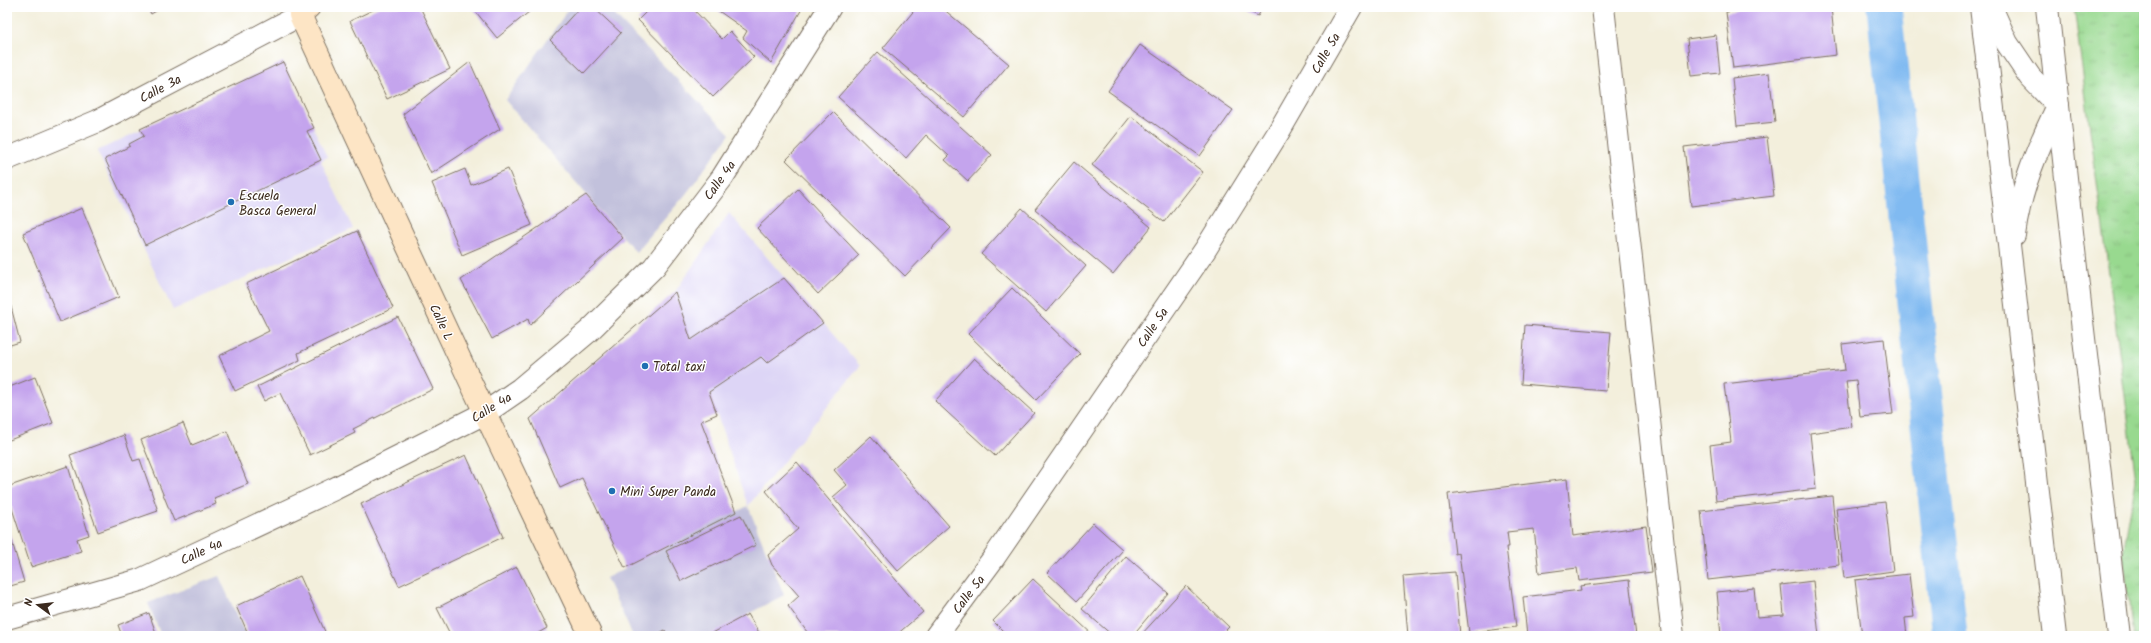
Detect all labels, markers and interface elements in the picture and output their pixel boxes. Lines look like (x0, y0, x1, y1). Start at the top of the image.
street label: Calle 5a (1306, 29, 1346, 78)
street label: Calle 3a (136, 70, 185, 109)
street label: Calle 4a (699, 157, 742, 205)
place label: Escuela Basca General (239, 186, 316, 222)
marker: Escuela Basca General (226, 197, 236, 207)
street label: Calle L (423, 301, 458, 344)
street label: Calle 5a (1132, 304, 1174, 352)
place label: Total taxi (653, 357, 706, 378)
marker: Total taxi (640, 361, 650, 371)
street label: Calle 4a (467, 388, 516, 429)
place label: Mini Super Panda (620, 482, 716, 503)
marker: Mini Super Panda (607, 486, 617, 496)
street label: Calle 4a (177, 533, 226, 571)
street label: Calle 5a (947, 571, 991, 619)
north arrow (18, 585, 58, 625)
text: N (20, 597, 39, 608)

